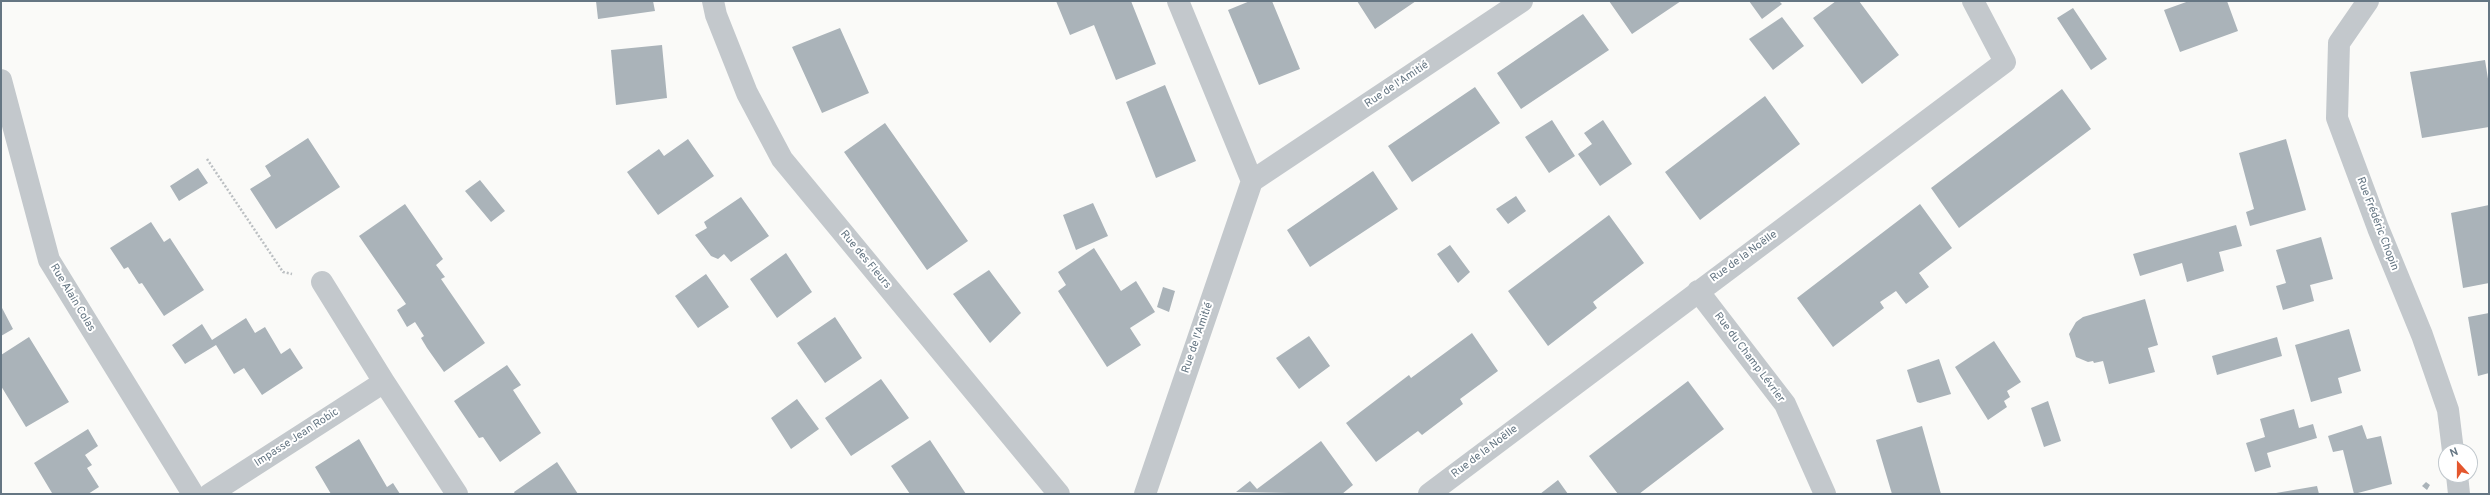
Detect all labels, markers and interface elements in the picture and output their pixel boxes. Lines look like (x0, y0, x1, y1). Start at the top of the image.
street label: Rue de l'Amitié (1363, 59, 1431, 111)
street label: Rue Frédéric Chopin (2353, 175, 2401, 273)
street label: Rue des Fleurs (837, 228, 893, 292)
street label: Rue de la Noëlle (1708, 228, 1780, 286)
street label: Rue Alain Colas (47, 262, 97, 334)
street label: Rue de l'Amitié (1180, 301, 1216, 375)
street label: Rue du Champ Lévrier (1711, 310, 1787, 406)
street label: Impasse Jean Robic (252, 406, 342, 470)
street label: Rue de la Noëlle (1449, 423, 1521, 481)
north arrow (2438, 443, 2478, 483)
text: N (2448, 445, 2460, 461)

